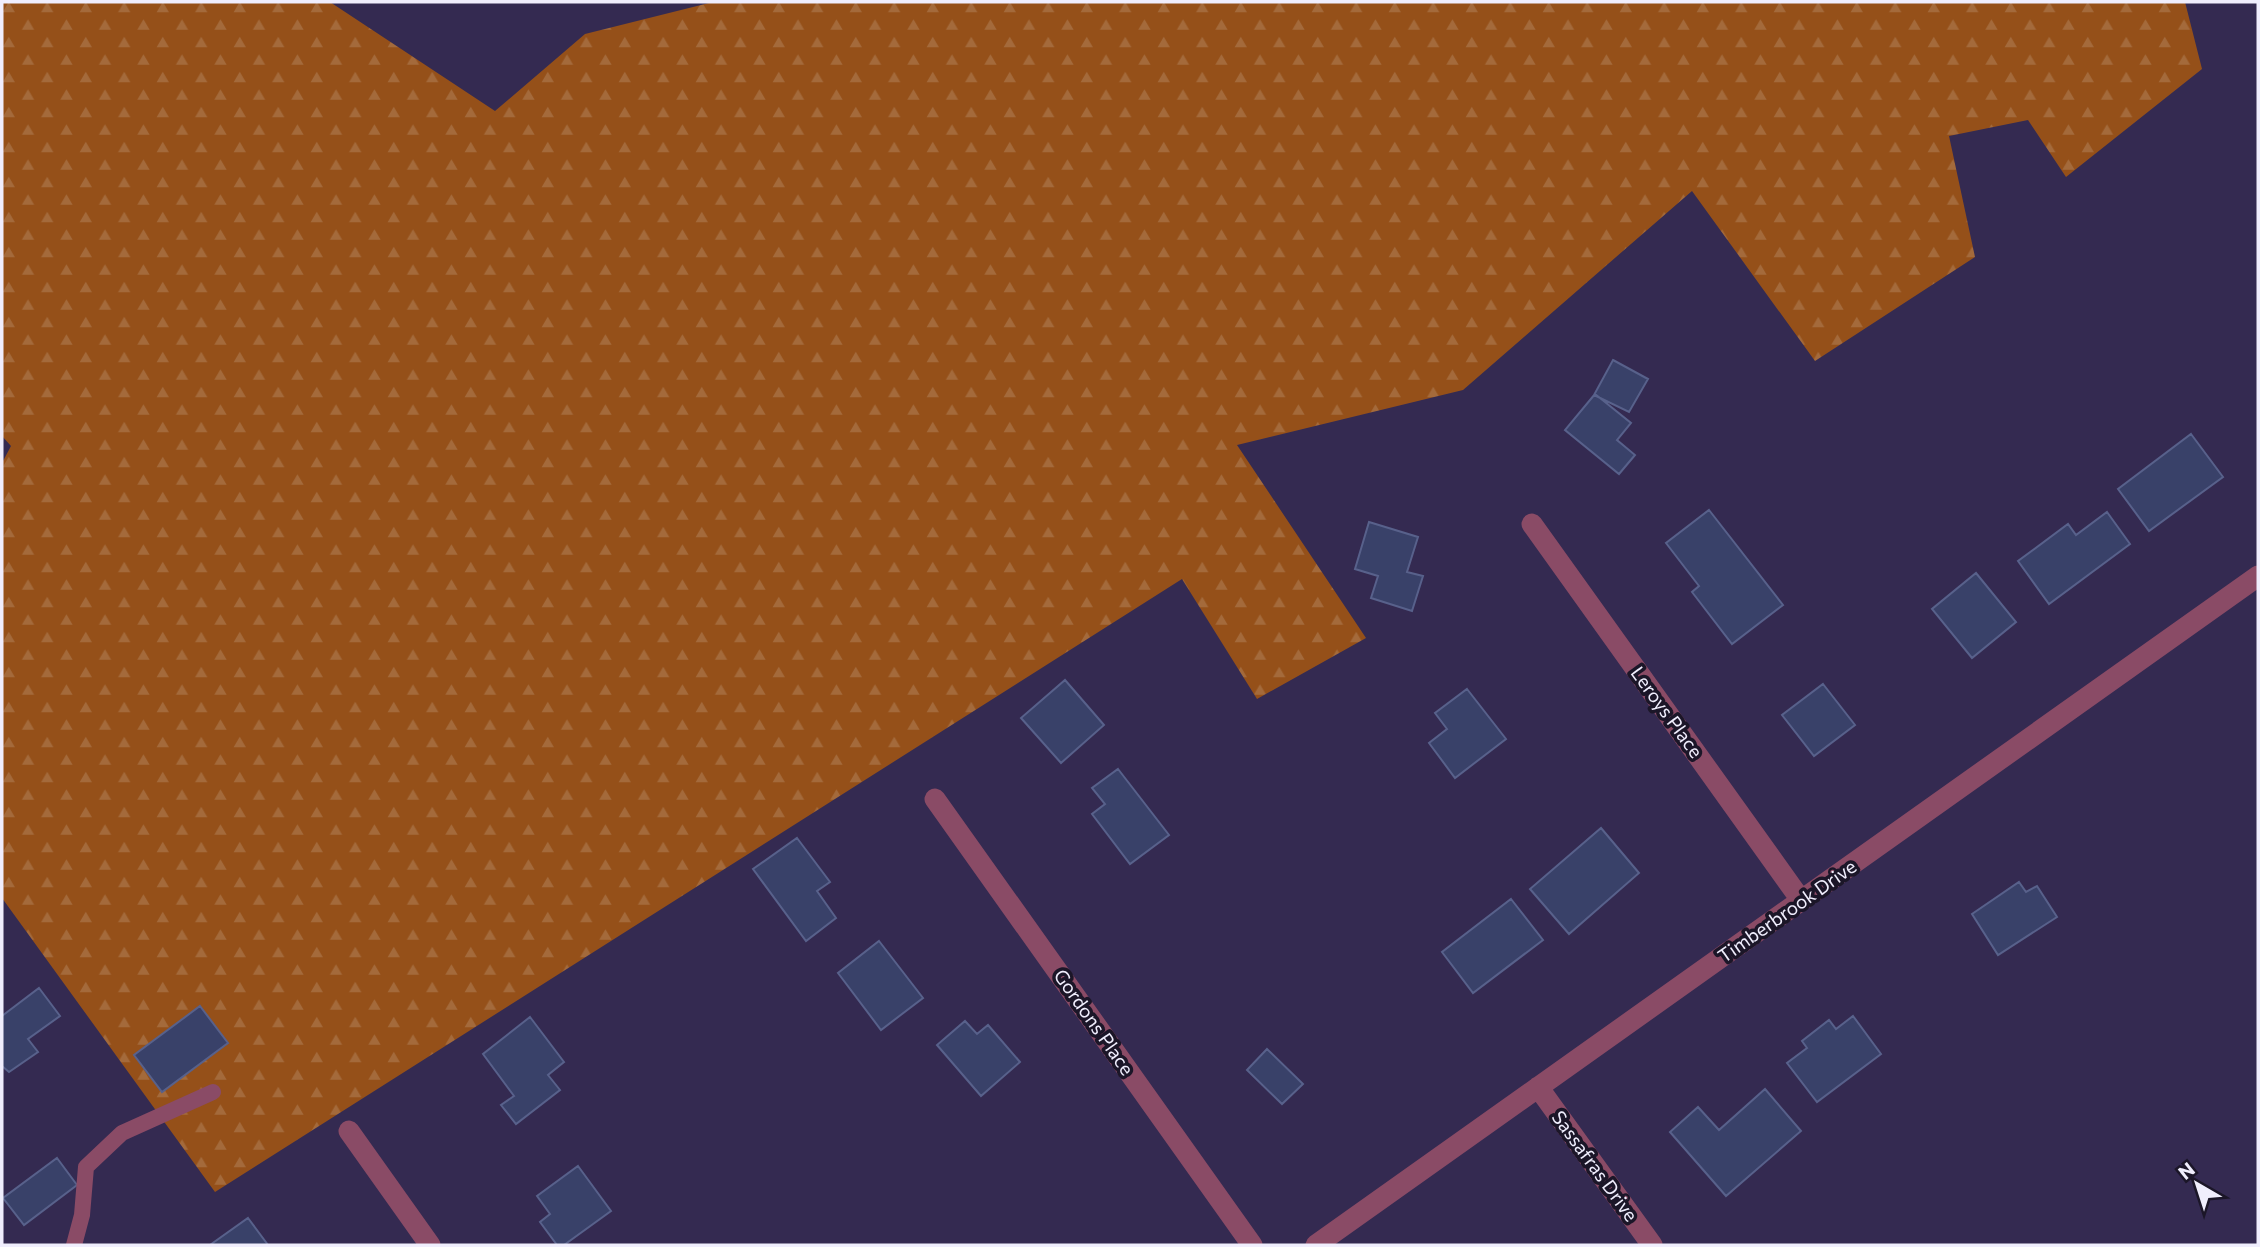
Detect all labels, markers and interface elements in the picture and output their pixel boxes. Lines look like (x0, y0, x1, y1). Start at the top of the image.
street label: Leroys Place (1627, 662, 1708, 762)
street label: Timberbrook Drive (1713, 854, 1860, 967)
street label: Gordons Place (1049, 964, 1139, 1079)
street label: Sassafras Drive (1548, 1106, 1643, 1226)
north arrow (2162, 1149, 2232, 1219)
text: N (2173, 1157, 2199, 1184)

